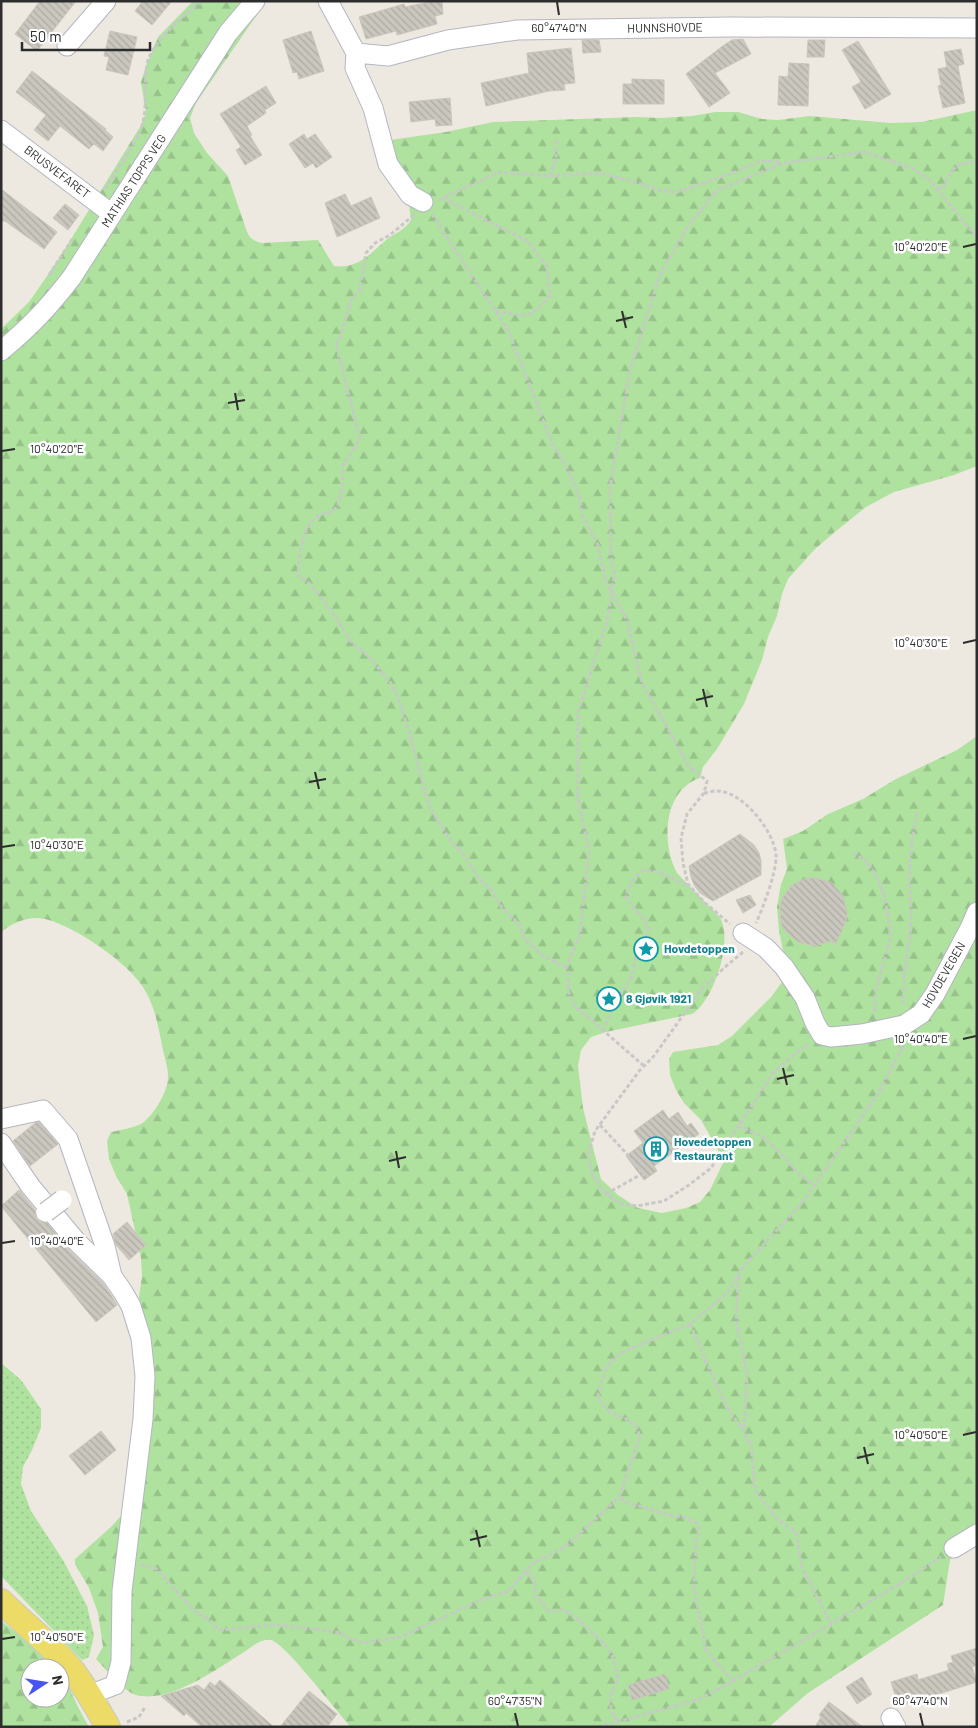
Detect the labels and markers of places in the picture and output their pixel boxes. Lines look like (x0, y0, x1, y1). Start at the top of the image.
place icon: Hovdetoppen (633, 936, 659, 962)
place label: Hovdetoppen (664, 941, 735, 955)
place icon: 8 Gjøvik 1921 (596, 986, 622, 1012)
place label: 8 Gjøvik 1921 (626, 991, 691, 1005)
place label: Hovedetoppen Restaurant (674, 1134, 751, 1162)
building icon: Hovedetoppen Restaurant (643, 1136, 669, 1162)

